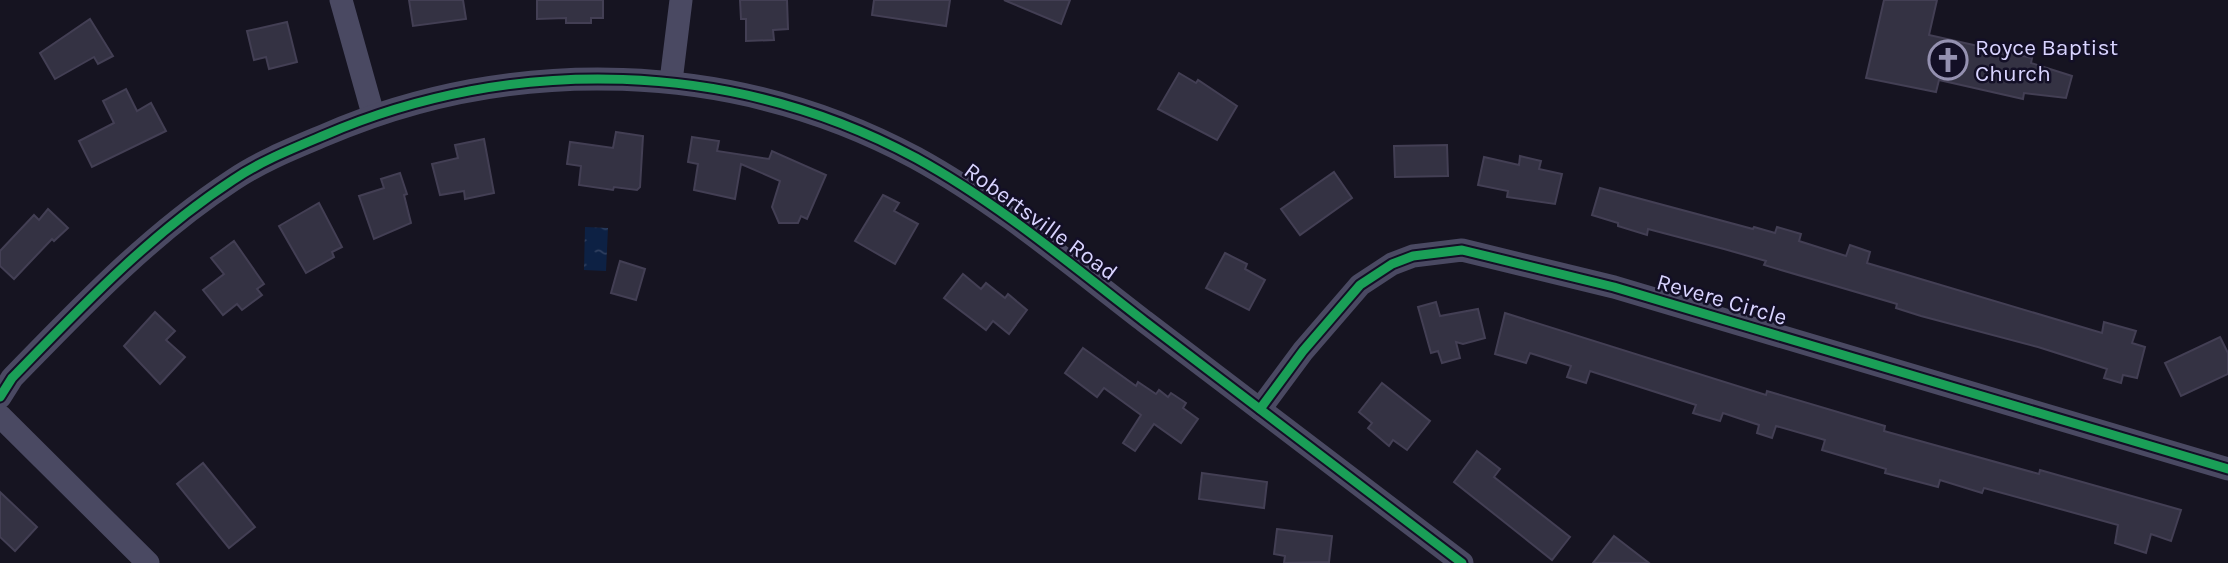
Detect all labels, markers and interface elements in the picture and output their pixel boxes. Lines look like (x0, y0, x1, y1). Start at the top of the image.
place label: Royce Baptist Church (1975, 34, 2118, 87)
church icon: Royce Baptist Church (1927, 39, 1969, 81)
street label: Robertsville Road (959, 157, 1123, 286)
street label: Revere Circle (1654, 268, 1790, 331)

